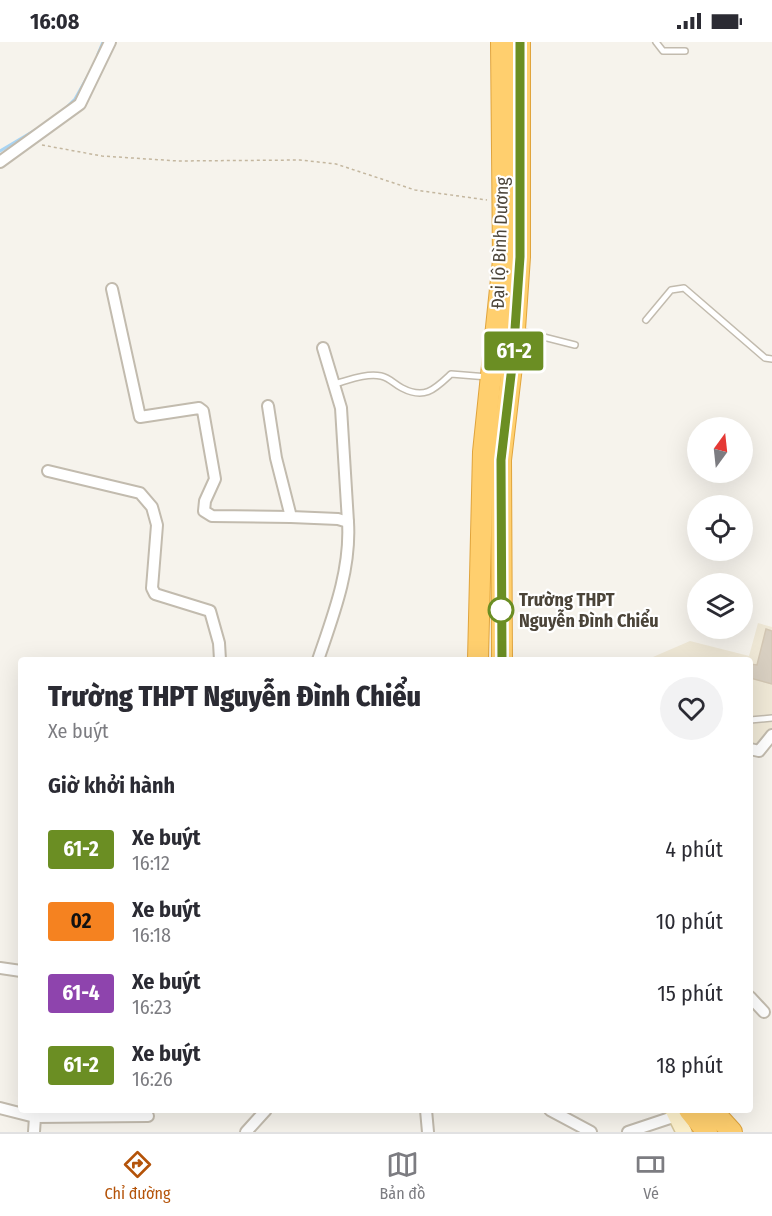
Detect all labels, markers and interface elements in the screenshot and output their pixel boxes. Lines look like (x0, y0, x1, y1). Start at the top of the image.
text: 16:08 (30, 8, 79, 35)
street label: Đại lộ Bình Dương (487, 176, 513, 309)
line badge: 61-2 (472, 332, 556, 370)
text: 61-2 (496, 338, 532, 364)
north arrow (687, 417, 753, 483)
map controls (687, 417, 753, 639)
button: locate (687, 495, 753, 561)
button: layers (687, 573, 753, 639)
place label: Trường THPT Nguyễn Đình Chiểu (519, 589, 659, 632)
marker: Trường THPT Nguyễn Đình Chiểu (488, 597, 514, 623)
button: heart (660, 677, 723, 740)
text: Trường THPT Nguyễn Đình Chiểu (48, 680, 421, 713)
text: Xe buýt (48, 719, 109, 743)
text: Giờ khởi hành (48, 772, 175, 799)
text: Xe buýt (132, 824, 201, 851)
text: 61-2 (63, 836, 99, 862)
text: 4 phút (665, 836, 723, 863)
text: 16:12 (132, 851, 170, 875)
text: Xe buýt (132, 896, 201, 923)
text: 02 (71, 908, 92, 934)
text: 10 phút (656, 908, 723, 935)
text: 16:18 (132, 923, 171, 947)
text: Xe buýt (132, 968, 201, 995)
text: 61-4 (62, 980, 100, 1006)
text: 15 phút (657, 980, 723, 1007)
text: 16:23 (132, 995, 172, 1019)
text: Xe buýt (132, 1040, 201, 1067)
text: 61-2 (63, 1052, 99, 1078)
text: 18 phút (656, 1052, 723, 1079)
text: 16:26 (132, 1067, 173, 1091)
tab: Chỉ đường (105, 1148, 171, 1203)
tab: Bản đồ (380, 1148, 425, 1203)
tab: Vé (634, 1148, 667, 1203)

